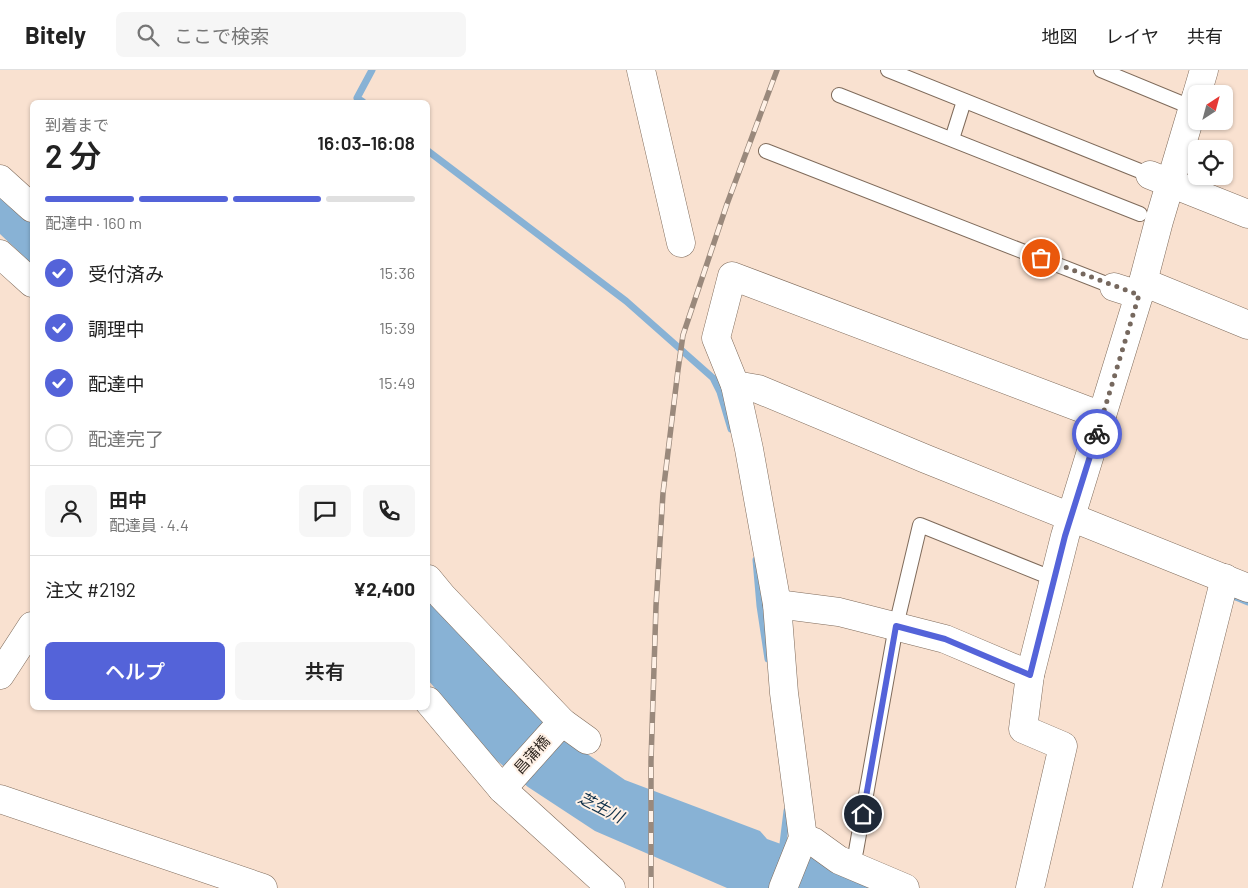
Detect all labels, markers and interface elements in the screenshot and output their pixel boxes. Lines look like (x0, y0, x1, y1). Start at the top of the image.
search box (116, 12, 466, 57)
text: Bitely (25, 20, 86, 49)
icon: search (134, 21, 162, 49)
text: ここで検索 (174, 24, 269, 47)
text: 地図 (1042, 25, 1078, 47)
text: レイヤ (1106, 25, 1159, 47)
text: 共有 (1187, 25, 1223, 47)
north arrow (1188, 85, 1232, 130)
map controls (1188, 85, 1233, 185)
text: 到着まで (45, 115, 109, 134)
text: 16:03–16:08 (317, 131, 415, 154)
text: 2 分 (45, 136, 101, 174)
button: locate (1188, 140, 1233, 185)
text: 配達中 · 160 m (45, 213, 142, 232)
pin (1020, 237, 1062, 279)
icon: bag (1027, 244, 1055, 272)
icon: check (45, 259, 73, 287)
text: 受付済み (88, 262, 164, 285)
text: 15:36 (379, 263, 415, 282)
icon: check (45, 314, 73, 342)
text: 調理中 (88, 317, 145, 340)
text: 15:39 (379, 318, 415, 337)
icon: check (45, 369, 73, 397)
text: 配達中 (88, 372, 145, 395)
text: 15:49 (379, 373, 415, 392)
courier (1072, 409, 1122, 459)
icon: bike (1083, 420, 1111, 448)
text: 配達完了 (88, 427, 164, 450)
button: person (45, 485, 97, 537)
button: chat (299, 485, 351, 537)
button: phone (363, 485, 415, 537)
text: 田中 (109, 488, 147, 511)
text: 配達員 · 4.4 (109, 515, 189, 534)
text: ¥2,400 (353, 577, 415, 600)
text: 注文 #2192 (45, 578, 136, 601)
button: ヘルプ (45, 642, 225, 700)
button: 共有 (235, 642, 415, 700)
street label: 昌蒲橋 (510, 732, 553, 777)
water label: 芝生川 (576, 787, 629, 827)
pin (842, 793, 884, 835)
icon: home (849, 800, 877, 828)

